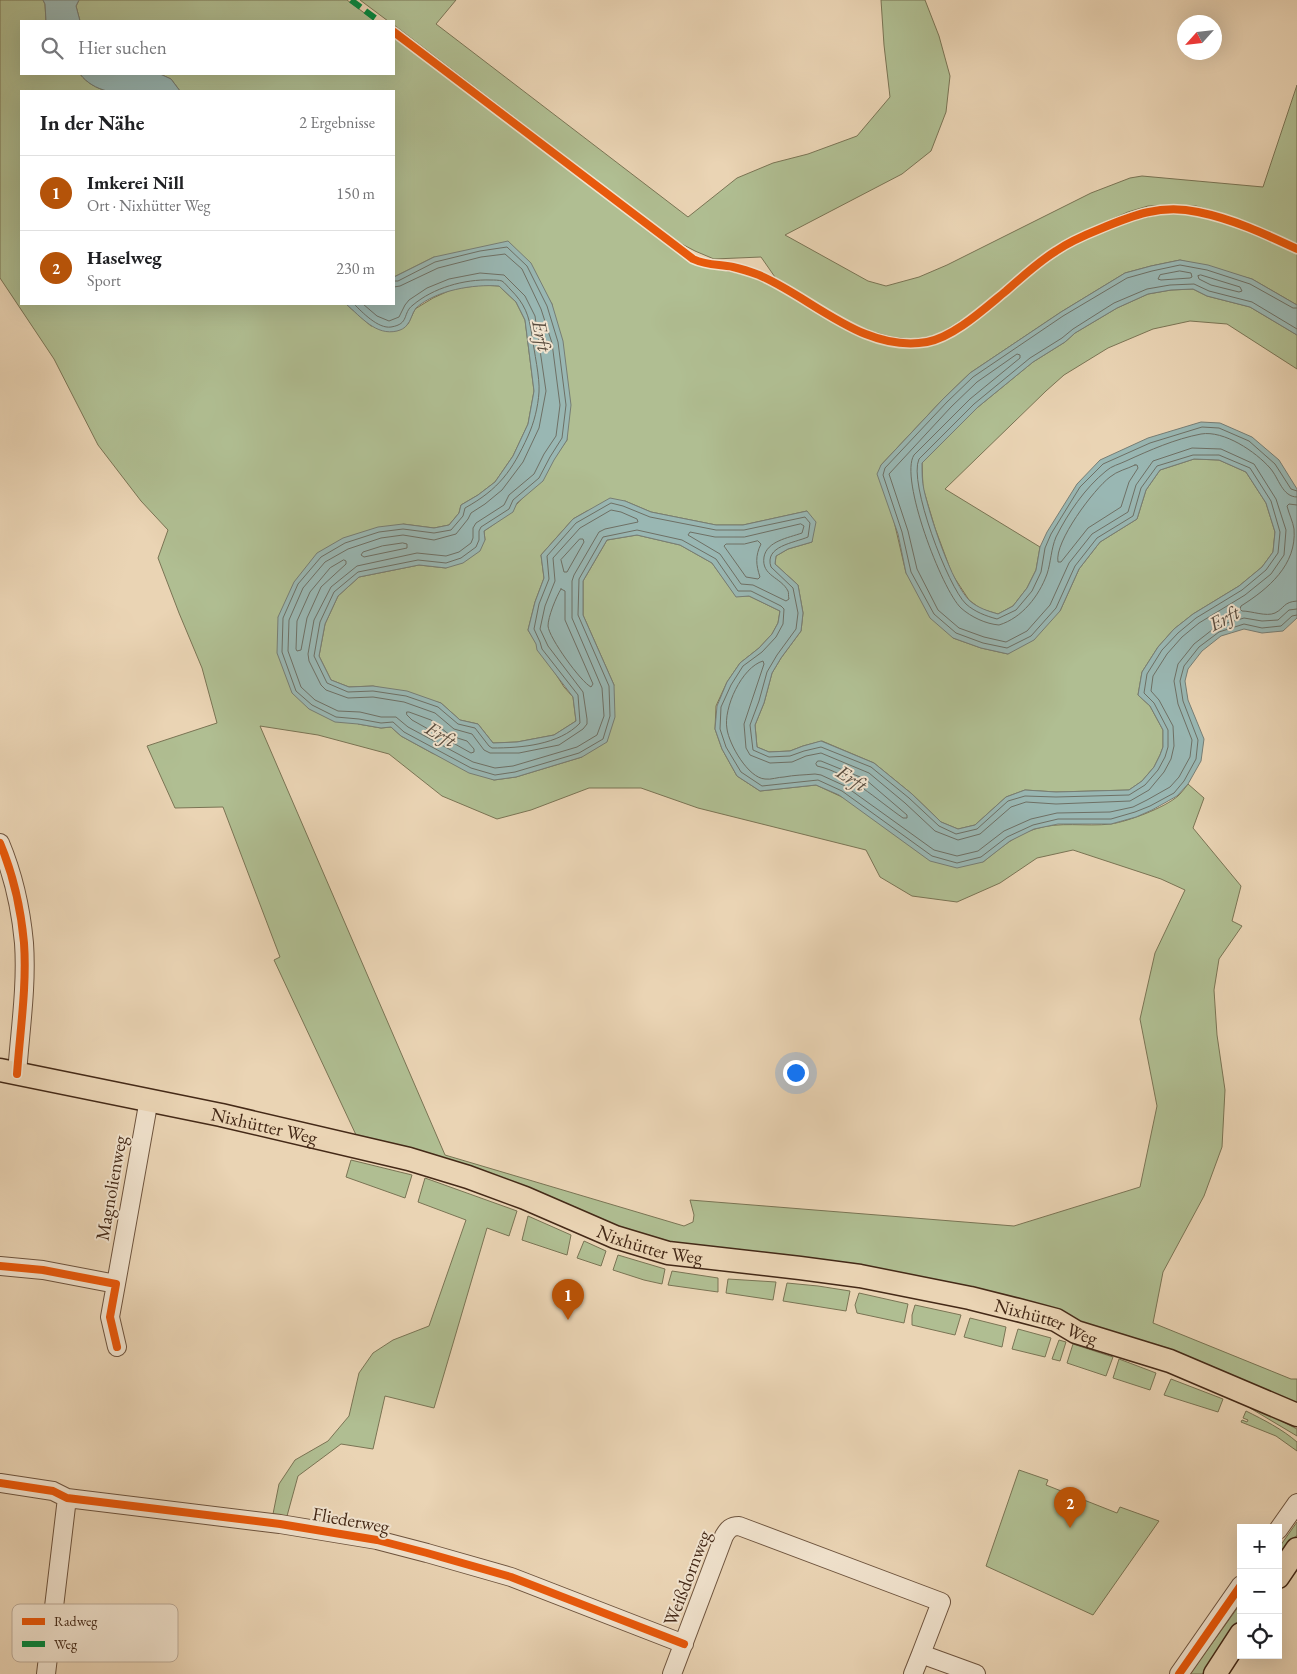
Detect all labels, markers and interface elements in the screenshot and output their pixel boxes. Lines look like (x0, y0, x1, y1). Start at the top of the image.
north arrow (1177, 15, 1222, 60)
search box (20, 20, 395, 75)
icon: search (38, 34, 66, 62)
text: Hier suchen (78, 35, 167, 60)
text: In der Nähe (40, 109, 145, 136)
text: 2 Ergebnisse (299, 112, 375, 133)
text: Imkerei Nill (87, 170, 184, 195)
text: 1 (52, 183, 60, 204)
text: 150 m (336, 183, 375, 204)
text: Ort · Nixhütter Weg (87, 195, 210, 216)
text: Haselweg (87, 245, 162, 270)
text: 2 (52, 258, 60, 279)
text: 230 m (336, 258, 375, 279)
text: Sport (87, 270, 121, 291)
water label: Erft (526, 317, 558, 355)
water label: Erft (1203, 599, 1245, 637)
water label: Erft (420, 714, 462, 754)
water label: Erft (831, 758, 873, 798)
your location (783, 1060, 809, 1086)
street label: Nixhütter Weg (209, 1101, 321, 1150)
street label: Magnolienweg (89, 1133, 133, 1242)
street label: Nixhütter Weg (593, 1218, 705, 1269)
pin: 1 (552, 1279, 584, 1320)
street label: Nixhütter Weg (992, 1292, 1101, 1351)
pin: 2 (1054, 1487, 1086, 1528)
street label: Fliederweg (311, 1501, 392, 1539)
map controls (1237, 1524, 1282, 1659)
button: + (1237, 1524, 1282, 1569)
street label: Weißdornweg (657, 1526, 717, 1629)
button: − (1237, 1569, 1282, 1614)
legend (12, 1604, 178, 1662)
text: Radweg (54, 1612, 98, 1630)
button: locate (1237, 1614, 1282, 1659)
text: Weg (54, 1635, 78, 1653)

